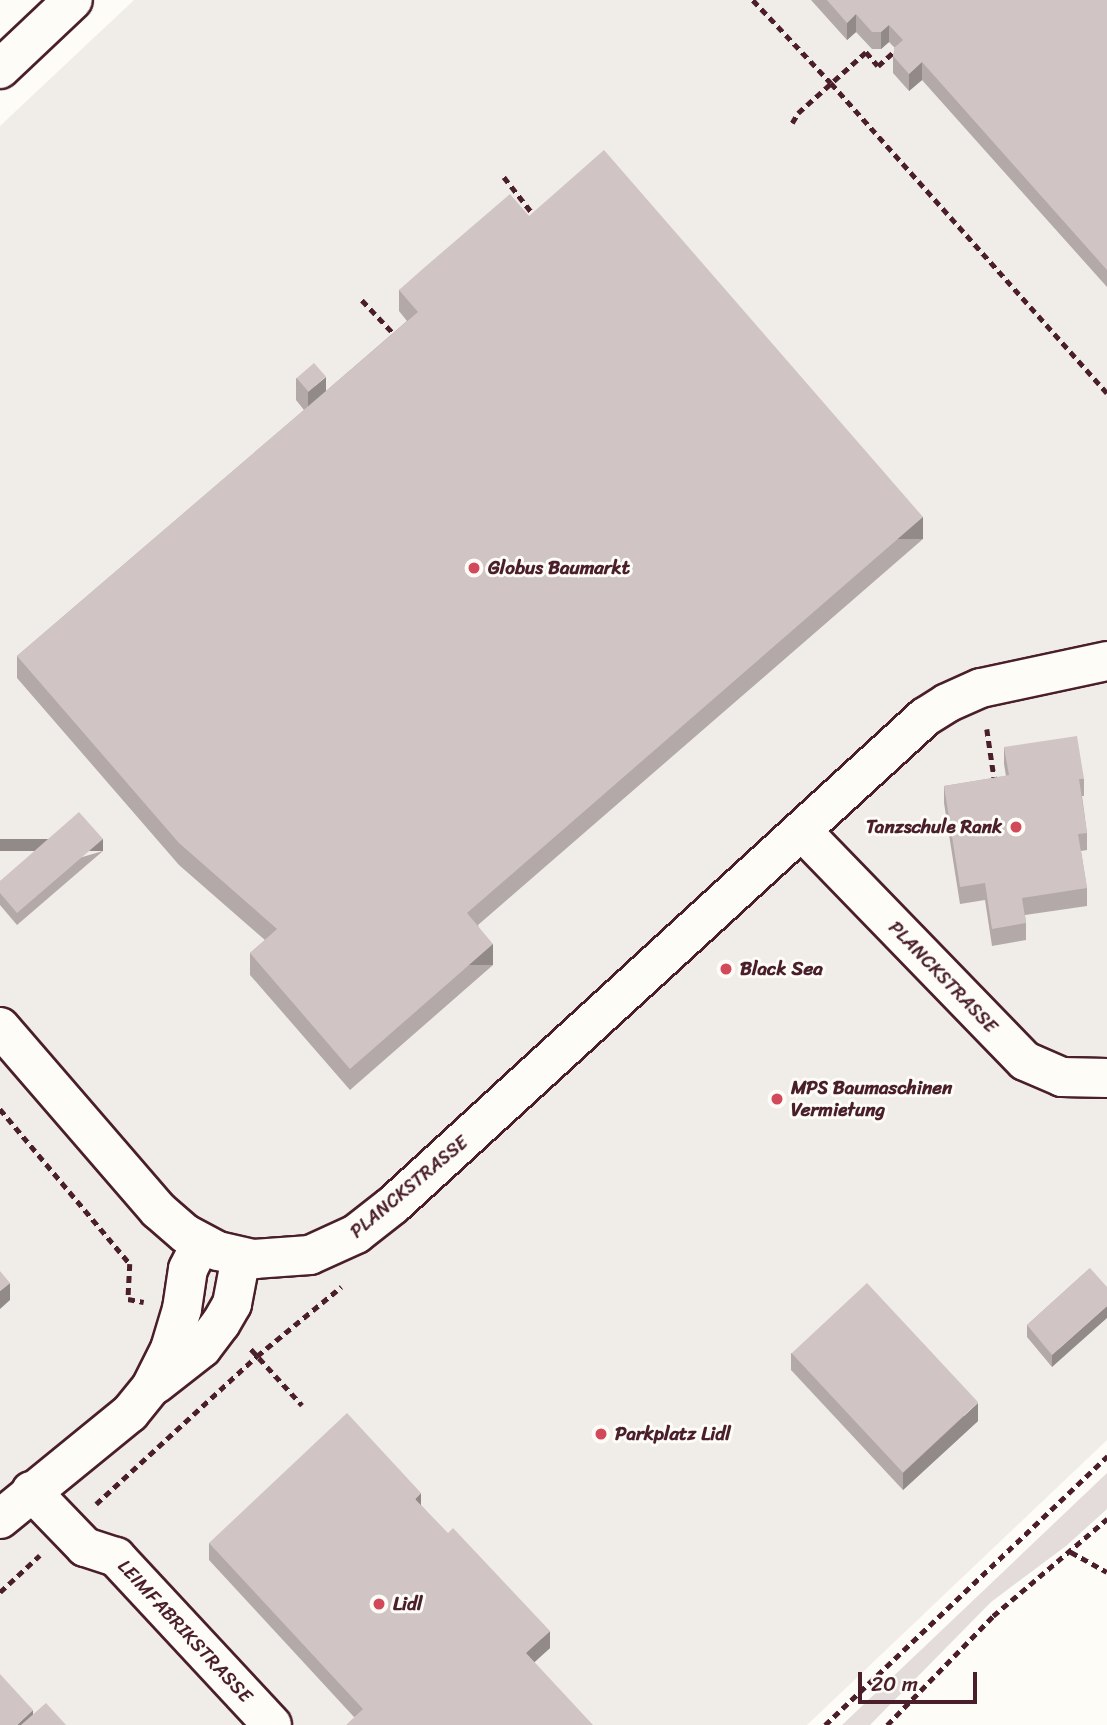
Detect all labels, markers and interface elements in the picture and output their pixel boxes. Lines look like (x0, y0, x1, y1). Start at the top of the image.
place label: Globus Baumarkt (488, 557, 630, 579)
marker: Globus Baumarkt (466, 560, 482, 576)
place label: Tanzschule Rank (866, 816, 1002, 838)
marker: Tanzschule Rank (1008, 819, 1024, 835)
street label: PLANCKSTRASSE (884, 916, 1002, 1038)
place label: Black Sea (740, 958, 823, 980)
marker: Black Sea (718, 961, 734, 977)
place label: MPS Baumaschinen Vermietung (791, 1077, 952, 1121)
marker: MPS Baumaschinen Vermietung (769, 1091, 785, 1107)
street label: PLANCKSTRASSE (345, 1131, 473, 1243)
place label: Parkplatz Lidl (615, 1423, 731, 1445)
marker: Parkplatz Lidl (593, 1426, 609, 1442)
street label: LEIMFABRIKSTRASSE (113, 1555, 257, 1707)
place label: Lidl (393, 1593, 422, 1615)
marker: Lidl (371, 1596, 387, 1612)
scale bar (862, 1658, 981, 1702)
text: 20 m (871, 1665, 918, 1703)

